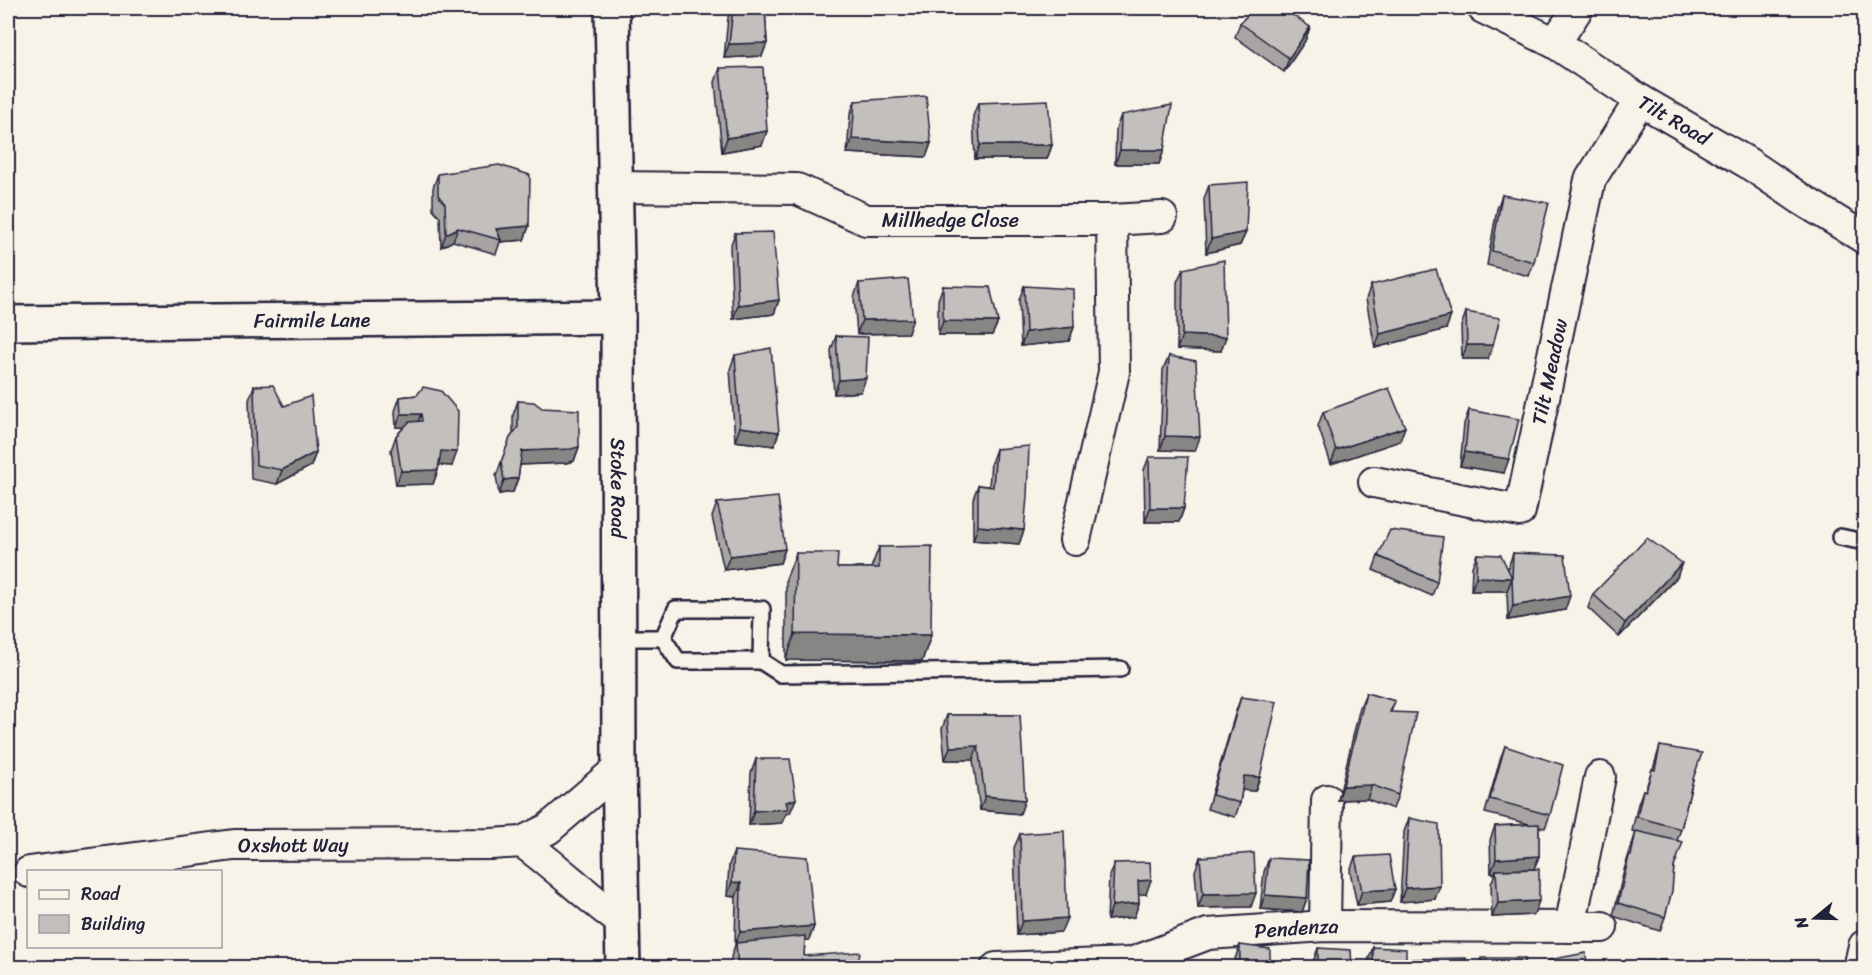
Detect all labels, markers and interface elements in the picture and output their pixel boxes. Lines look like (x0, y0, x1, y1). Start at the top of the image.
street label: Tilt Road (1631, 85, 1718, 156)
street label: Millhedge Close (882, 203, 1019, 238)
street label: Fairmile Lane (254, 302, 371, 339)
street label: Tilt Meadow (1522, 315, 1578, 429)
street label: Stoke Road (600, 438, 635, 540)
street label: Oxshott Way (238, 828, 349, 863)
legend (27, 870, 222, 948)
text: Road (81, 878, 121, 910)
north arrow (1785, 888, 1845, 948)
text: Building (81, 908, 145, 940)
street label: Pendenza (1253, 909, 1339, 949)
text: N (1785, 912, 1817, 934)

